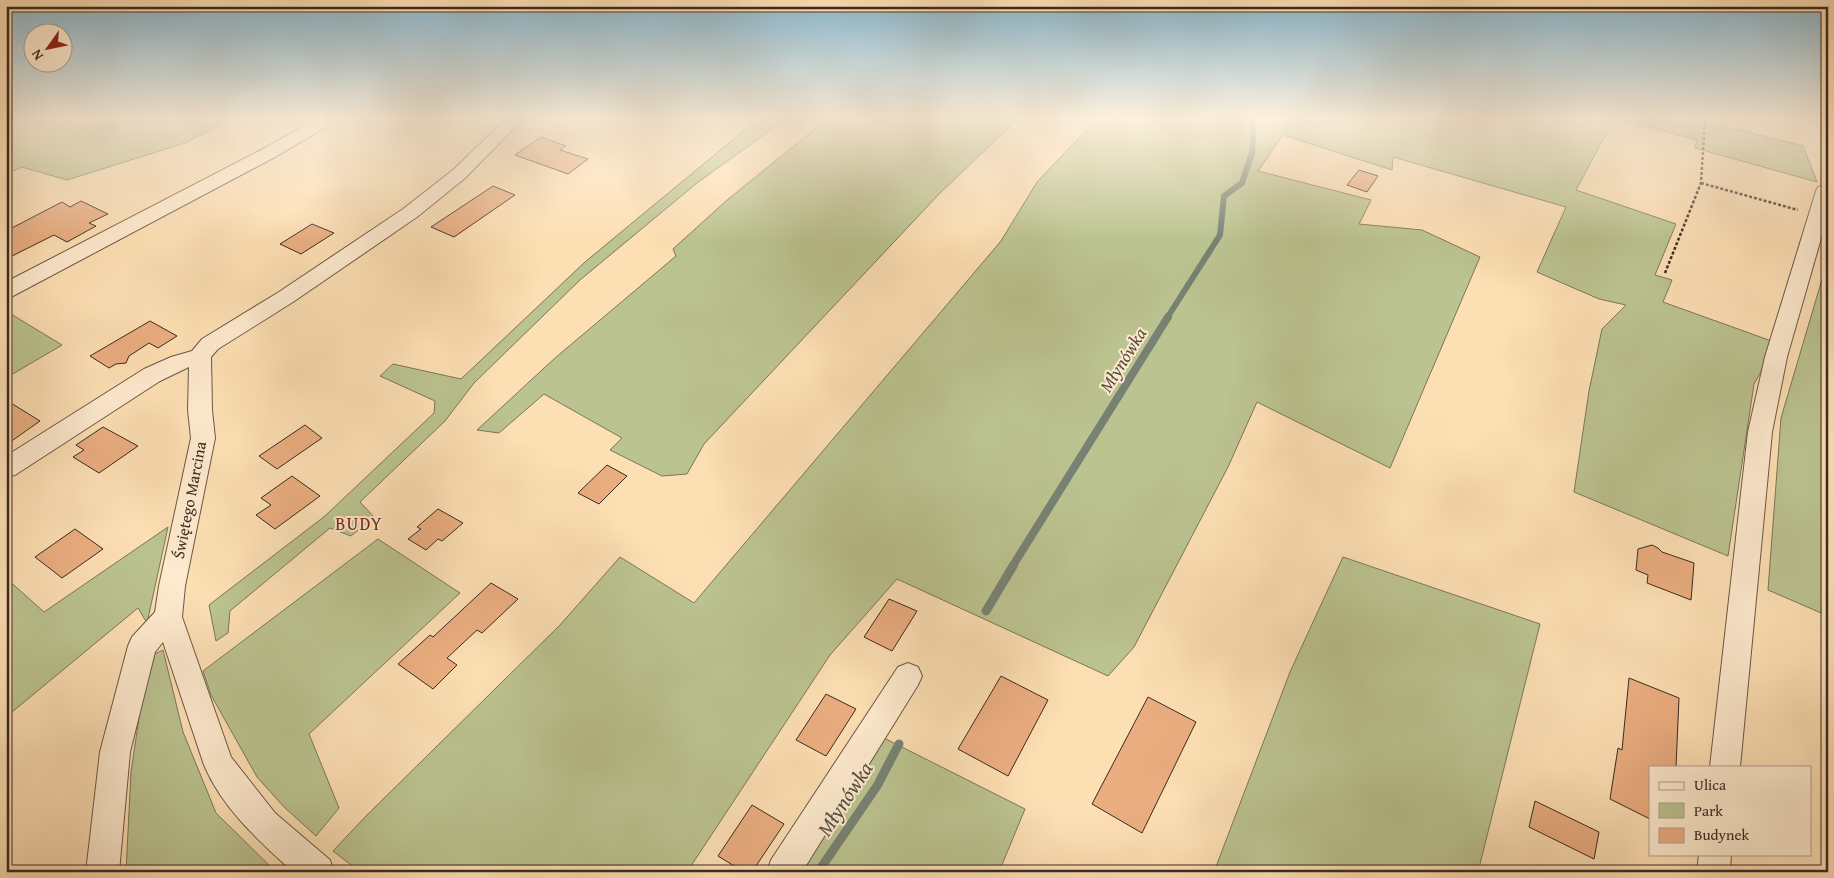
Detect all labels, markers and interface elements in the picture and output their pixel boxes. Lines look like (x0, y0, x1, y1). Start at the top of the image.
north arrow (22, 22, 72, 72)
text: N (26, 45, 48, 64)
water label: Młynówka (1092, 322, 1153, 397)
street label: Świętego Marcina (166, 439, 212, 561)
district label: BUDY (335, 510, 383, 537)
water label: Młynówka (809, 755, 880, 842)
legend (1649, 766, 1812, 856)
text: Ulica (1694, 774, 1726, 795)
text: Park (1694, 800, 1723, 821)
text: Budynek (1694, 824, 1750, 845)

